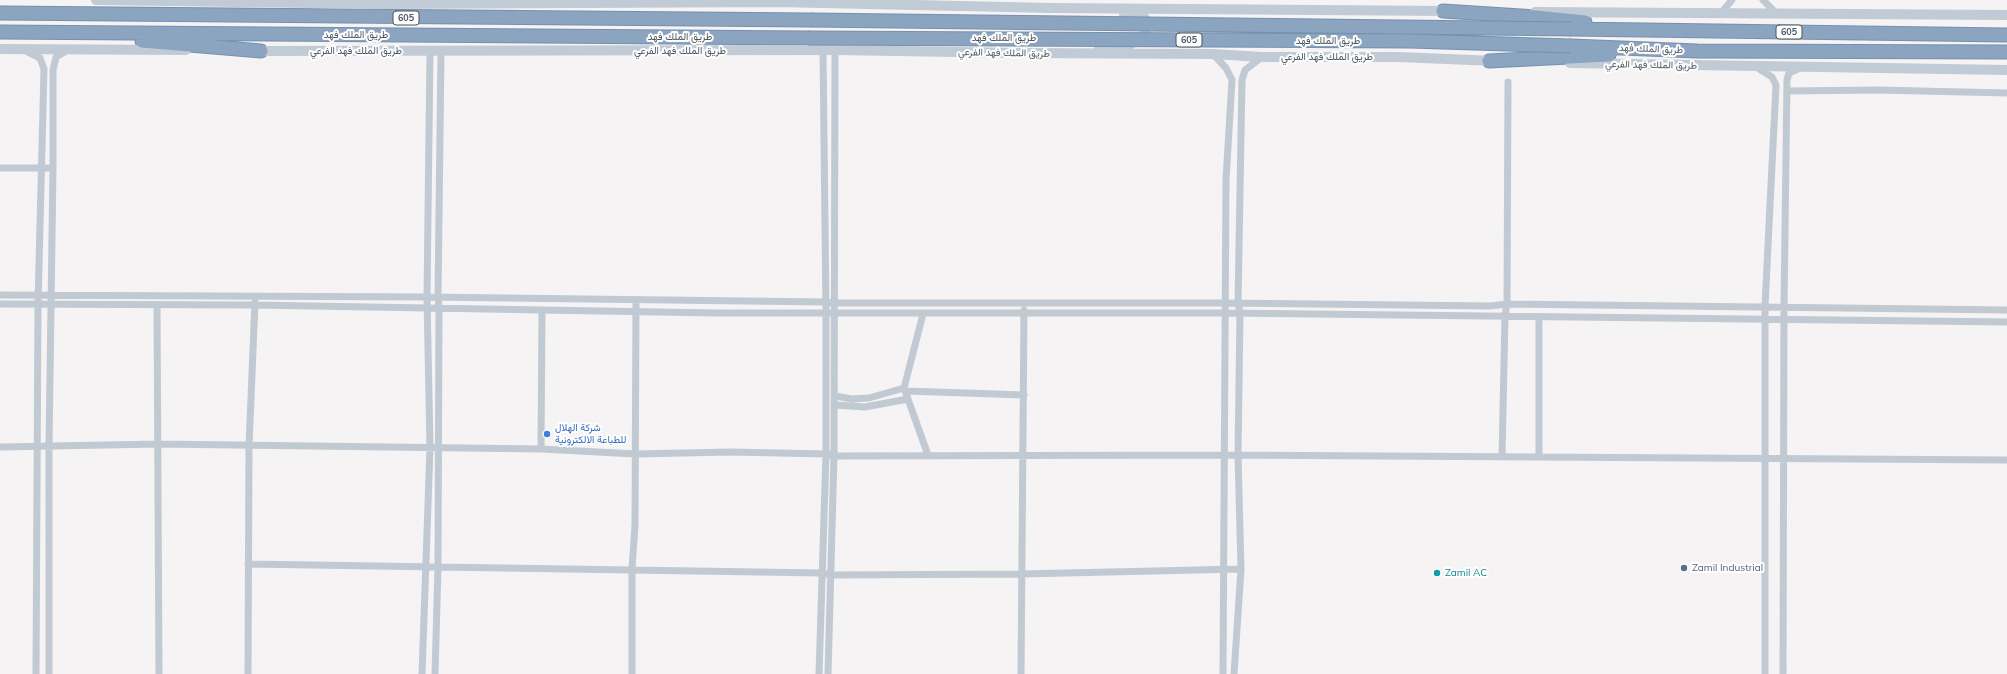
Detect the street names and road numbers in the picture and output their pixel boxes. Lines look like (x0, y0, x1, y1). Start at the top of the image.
road number: 605 (393, 11, 419, 25)
road number: 605 (1776, 25, 1802, 39)
street label: طريق الملك فهد (324, 29, 388, 41)
street label: طريق الملك فهد (648, 31, 712, 43)
street label: طريق الملك فهد (972, 32, 1036, 44)
road number: 605 (1176, 33, 1202, 47)
street label: طريق الملك فهد (1296, 35, 1360, 47)
street label: طريق الملك فهد (1619, 42, 1683, 56)
street label: طريق الملك فهد الفرعي (310, 45, 402, 57)
street label: طريق الملك فهد الفرعي (634, 45, 726, 57)
street label: طريق الملك فهد الفرعي (958, 46, 1050, 60)
street label: طريق الملك فهد الفرعي (1281, 51, 1373, 63)
street label: طريق الملك فهد الفرعي (1605, 58, 1697, 72)

